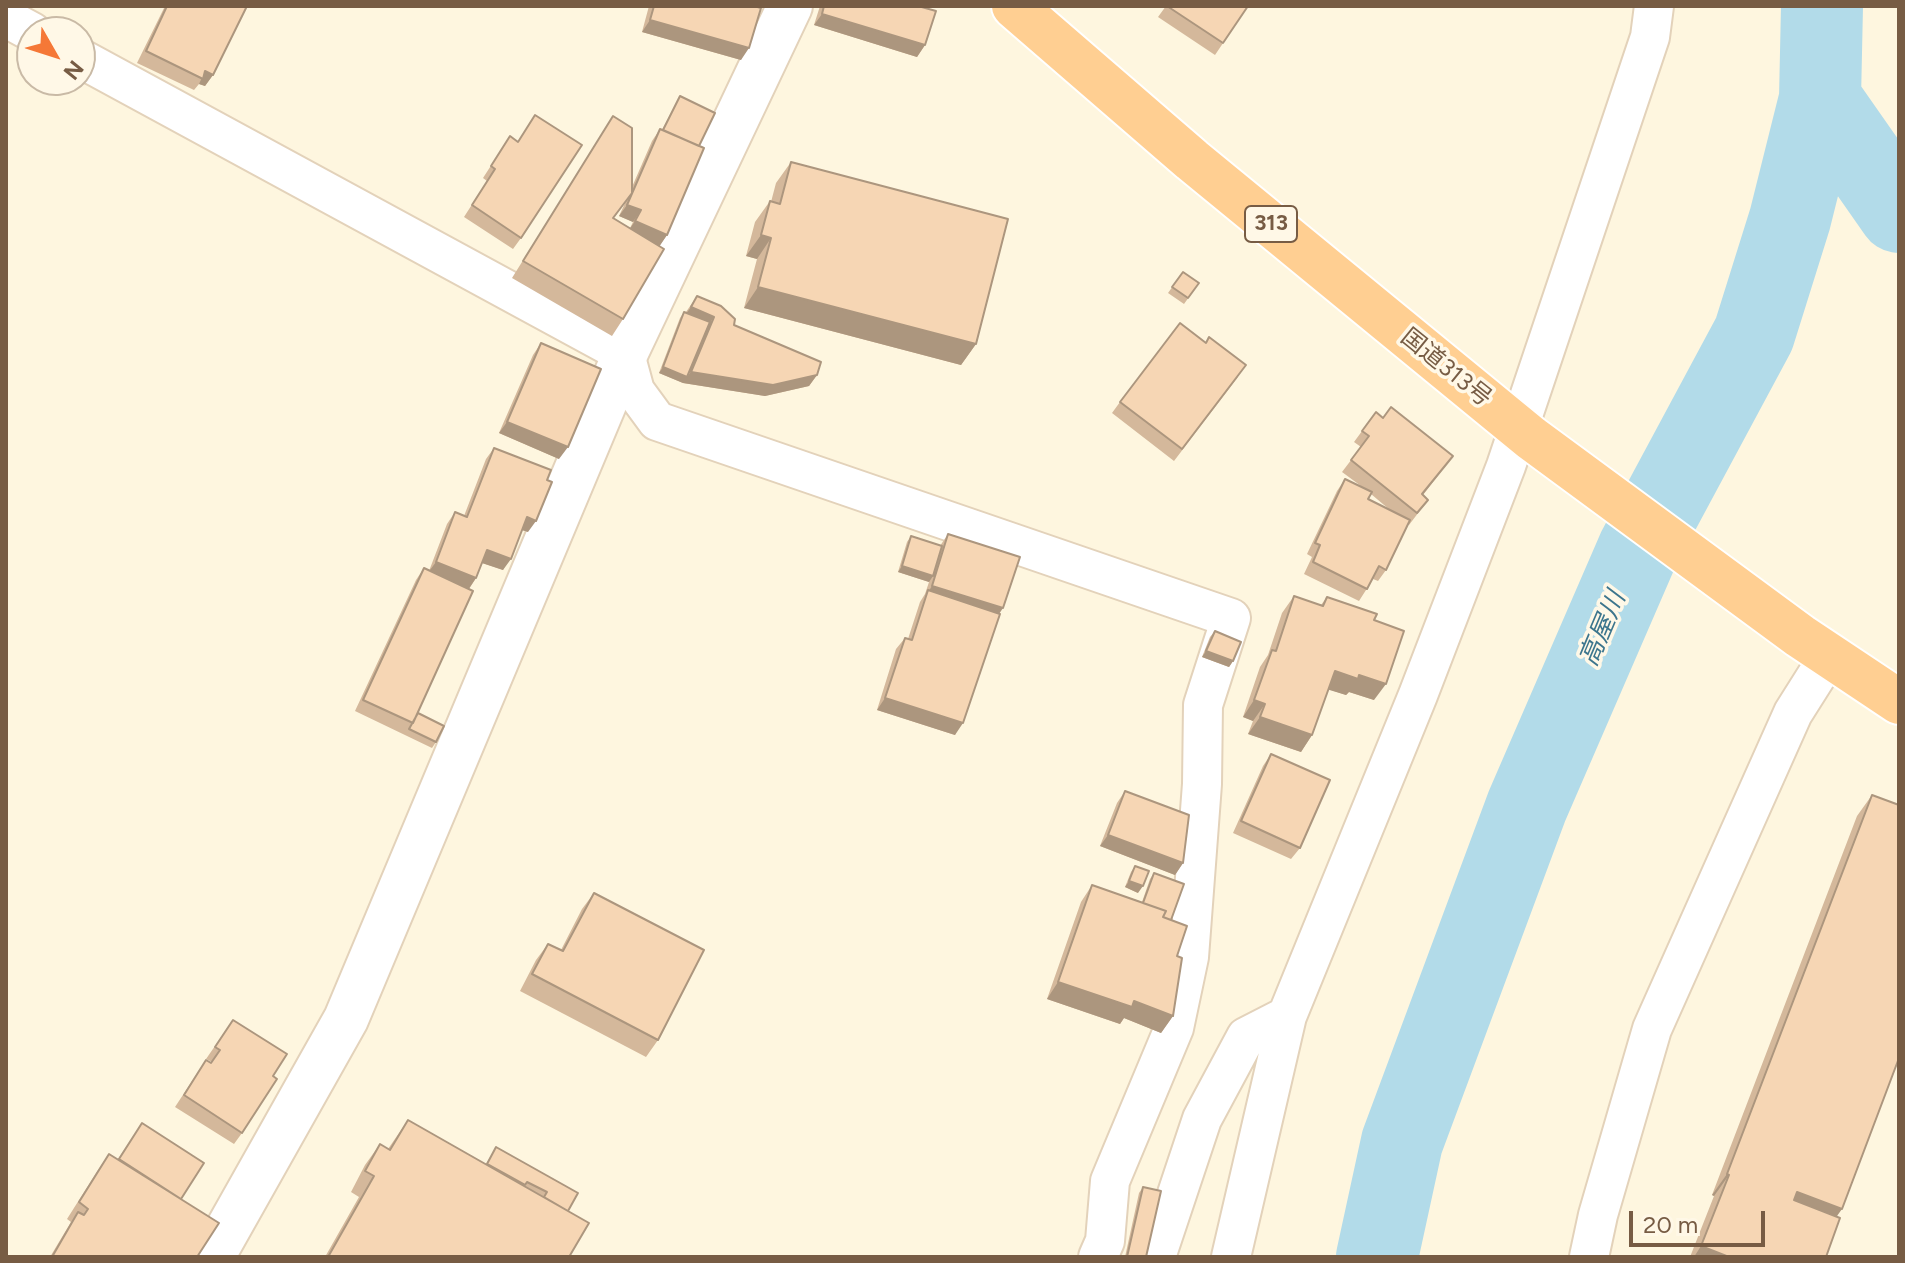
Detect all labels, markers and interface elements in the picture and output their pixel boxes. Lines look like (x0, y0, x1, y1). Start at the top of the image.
north arrow (16, 16, 96, 96)
text: N (58, 55, 89, 85)
road number: 313 (1245, 206, 1297, 242)
street label: 国道313号 (1395, 323, 1497, 413)
water label: 高屋川 (1573, 587, 1633, 671)
scale bar (1633, 1195, 1769, 1245)
text: 20 m (1643, 1210, 1698, 1239)

